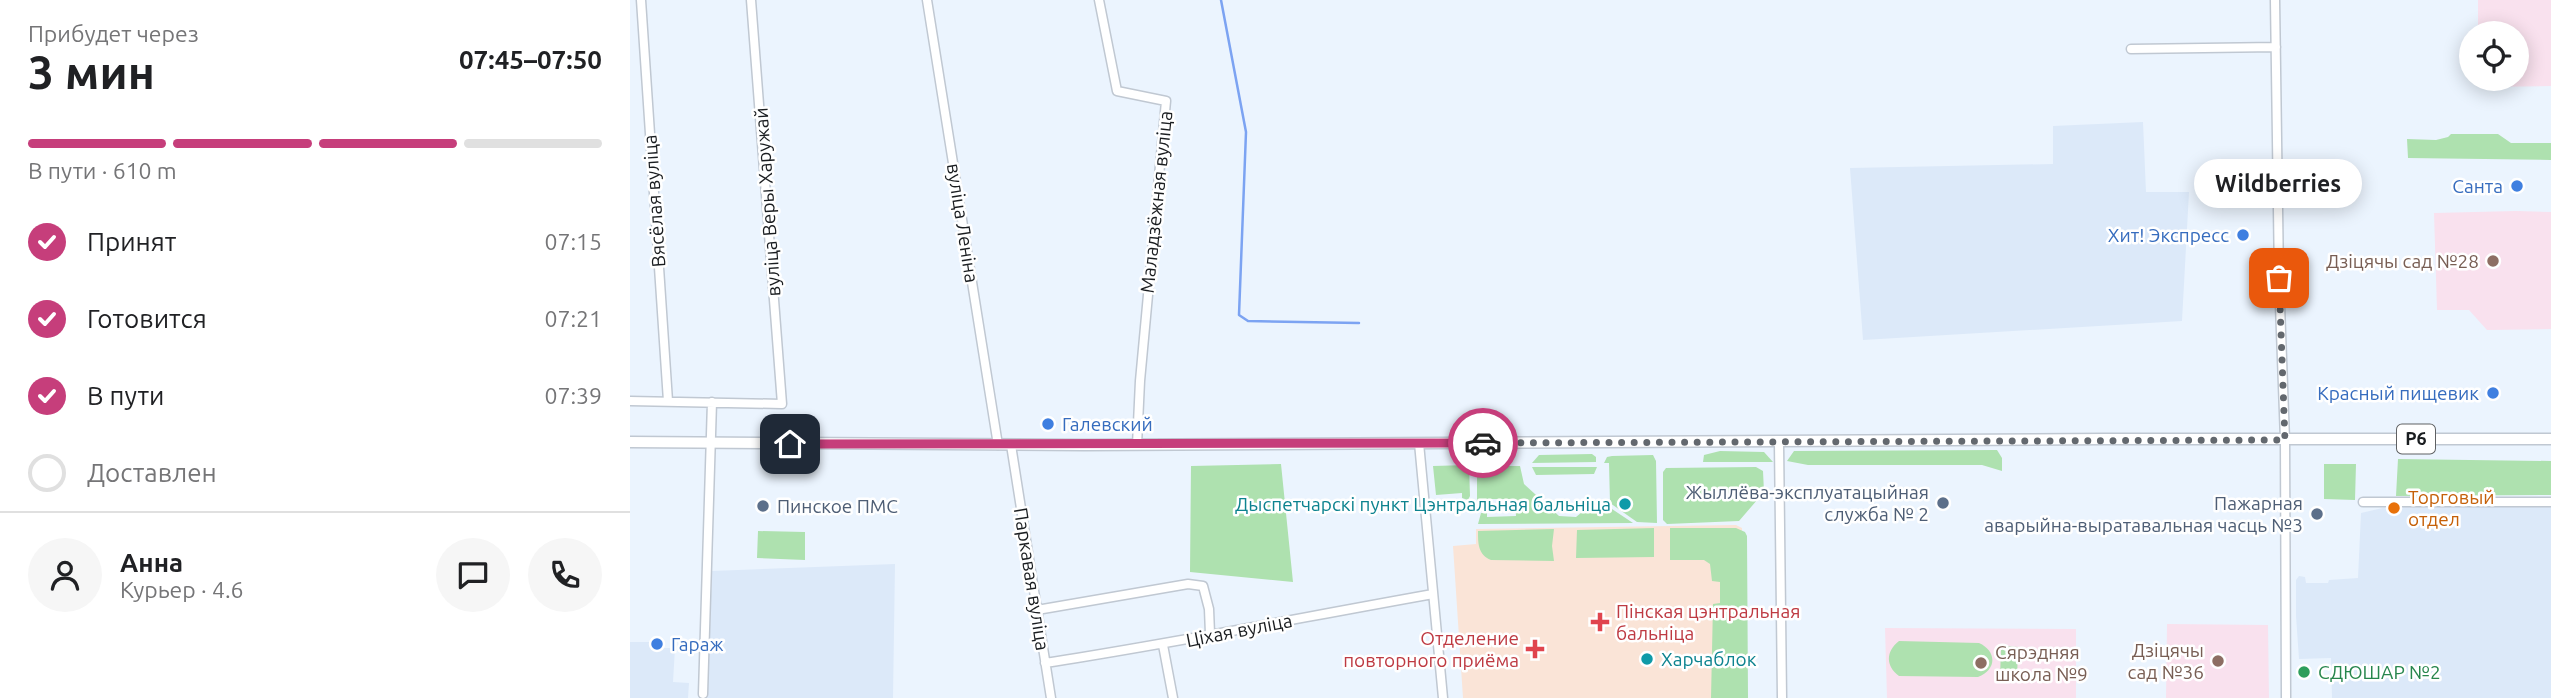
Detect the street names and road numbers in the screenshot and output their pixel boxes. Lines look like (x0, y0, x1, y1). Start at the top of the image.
street label: вуліца Веры Харужай (749, 107, 785, 297)
street label: Маладзёжная вуліца (1135, 110, 1177, 294)
street label: Вясёлая вуліца (638, 134, 670, 268)
street label: вуліца Леніна (943, 162, 983, 284)
road number: Р6 (2397, 424, 2435, 454)
street label: Паркавая вуліца (1010, 506, 1054, 652)
street label: Ціхая вуліца (1184, 609, 1294, 651)

